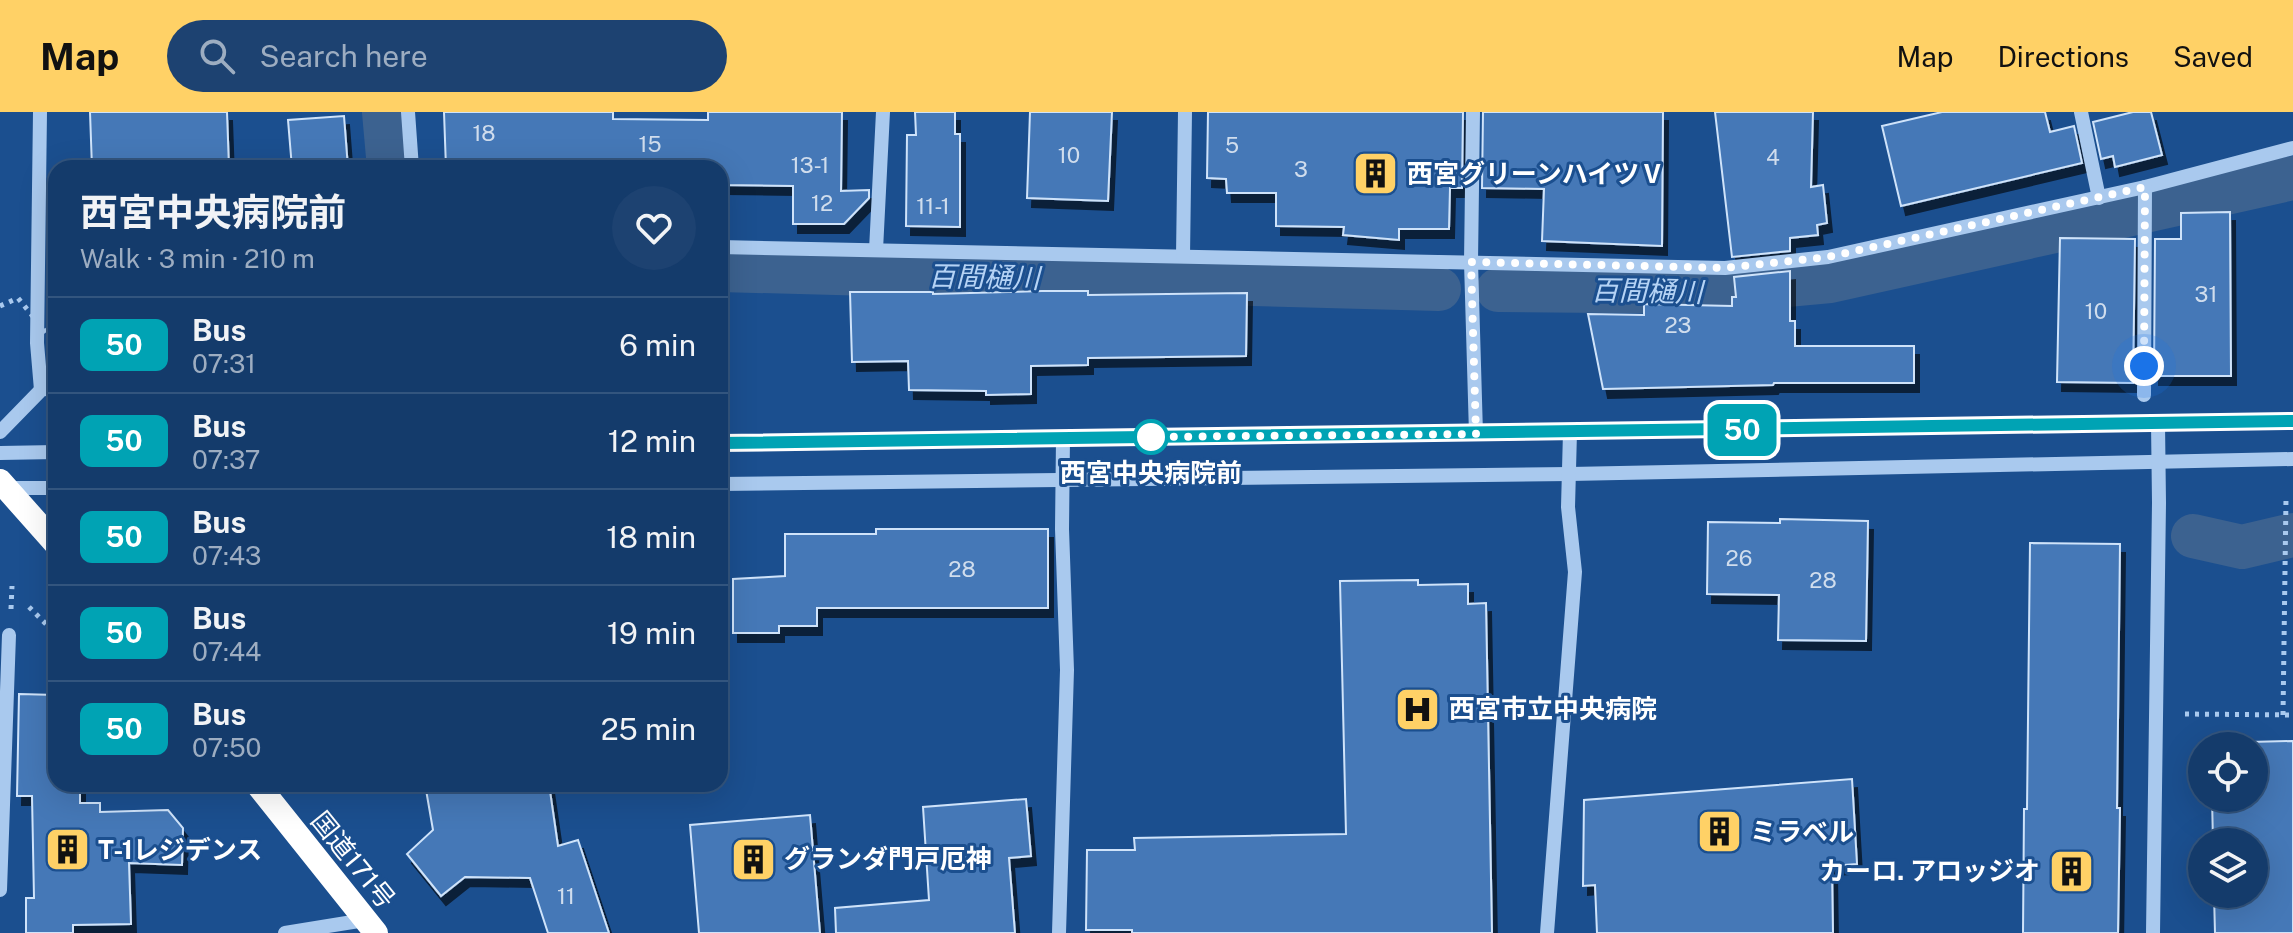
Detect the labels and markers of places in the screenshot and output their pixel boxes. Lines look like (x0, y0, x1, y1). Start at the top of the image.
building icon: 西宮グリーンハイツⅤ (1352, 150, 1400, 198)
place label: 西宮グリーンハイツⅤ (1407, 158, 1665, 189)
marker: 西宮中央病院前 (1134, 420, 1168, 454)
place label: 西宮中央病院前 (1060, 457, 1242, 488)
hospital icon: 西宮市立中央病院 (1394, 685, 1442, 733)
place label: 西宮市立中央病院 (1449, 693, 1657, 724)
building icon: ミラベル (1695, 808, 1743, 856)
place label: ミラベル (1750, 816, 1854, 847)
building icon: T-1レジデンス (43, 826, 91, 874)
place label: T-1レジデンス (98, 834, 262, 865)
building icon: グランダ門戸厄神 (729, 835, 777, 883)
place label: グランダ門戸厄神 (784, 843, 992, 874)
building icon: カーロ. アロッジオ (2047, 847, 2095, 895)
place label: カーロ. アロッジオ (1819, 855, 2040, 886)

